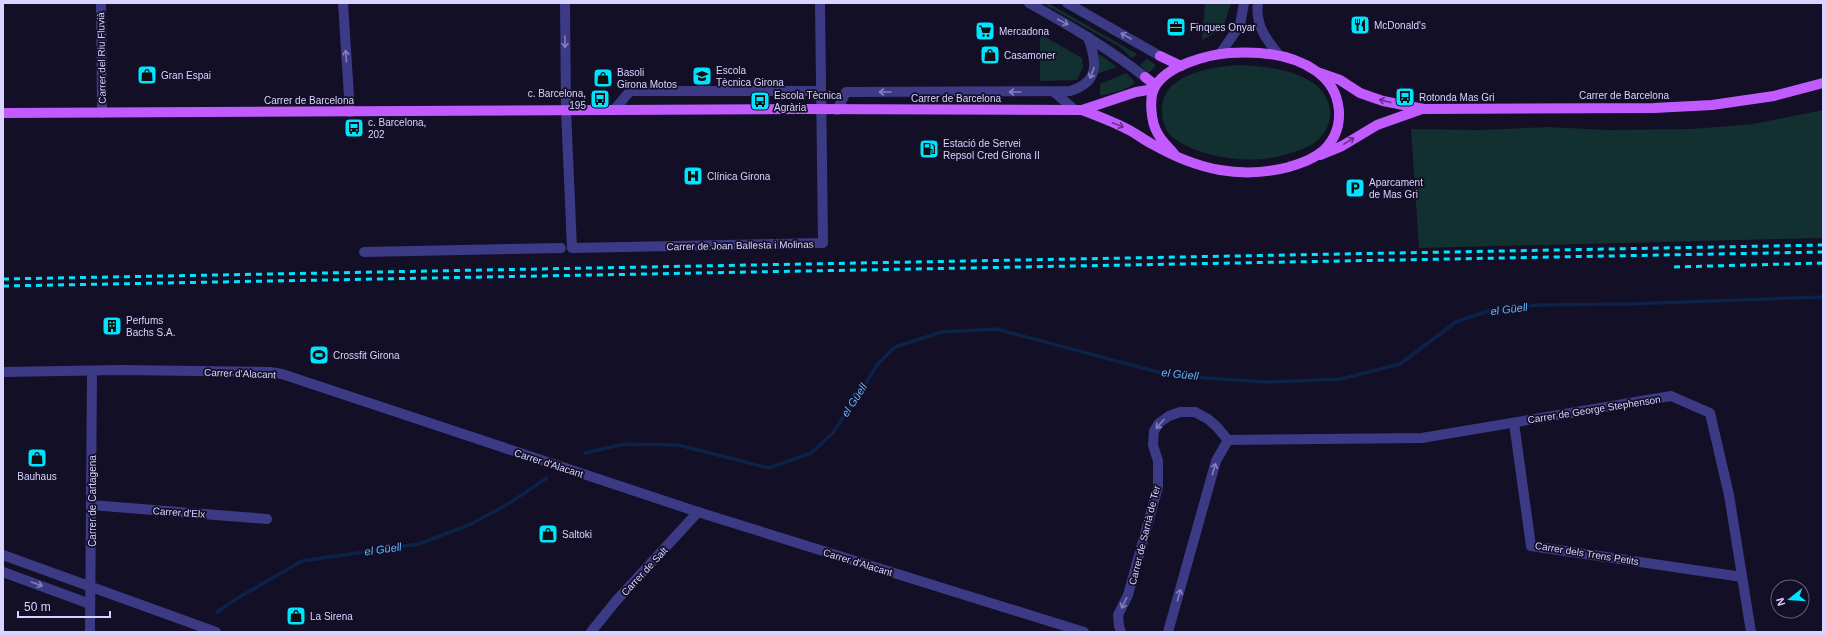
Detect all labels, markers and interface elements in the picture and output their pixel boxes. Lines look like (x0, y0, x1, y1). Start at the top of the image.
street label: Carrer del Riu Fluvià (95, 12, 108, 104)
restaurant icon: McDonald's (1349, 14, 1371, 36)
office icon: Finques Onyar (1165, 16, 1187, 38)
one-way arrow (1057, 19, 1069, 26)
supermarket icon: Mercadona (974, 20, 996, 42)
place label: McDonald's (1374, 20, 1426, 31)
place label: Finques Onyar (1190, 22, 1256, 33)
place label: Mercadona (999, 26, 1049, 37)
one-way arrow (1120, 32, 1132, 40)
one-way arrow (561, 35, 569, 48)
shop icon: Casamoner (979, 44, 1001, 66)
one-way arrow (342, 50, 350, 63)
place label: Casamoner (1004, 50, 1056, 61)
shop icon: Gran Espai (136, 64, 158, 86)
school or university icon: Escola Tècnica Girona (691, 65, 713, 87)
place label: Escola Tècnica Girona (716, 65, 784, 88)
shop icon: Basoli Girona Motos (592, 67, 614, 89)
place label: Basoli Girona Motos (617, 67, 677, 90)
one-way arrow (1088, 67, 1095, 79)
place label: Gran Espai (161, 70, 211, 81)
bus stop icon: Rotonda Mas Gri (1394, 86, 1416, 108)
place label: c. Barcelona, 195 (528, 88, 586, 111)
bus stop icon: c. Barcelona, 195 (589, 88, 611, 110)
one-way arrow (879, 88, 892, 96)
one-way arrow (1009, 88, 1022, 96)
bus stop icon: Escola Tècnica Agrària (749, 90, 771, 112)
place label: Escola Tècnica Agrària (774, 90, 842, 113)
street label: Carrer de Barcelona (1579, 90, 1669, 101)
place label: Rotonda Mas Gri (1419, 92, 1495, 103)
street label: Carrer de Barcelona (911, 93, 1001, 104)
street label: Carrer de Barcelona (264, 95, 354, 106)
one-way arrow (1379, 97, 1392, 104)
bus stop icon: c. Barcelona, 202 (343, 117, 365, 139)
place label: c. Barcelona, 202 (368, 117, 426, 140)
one-way arrow (1112, 121, 1124, 129)
one-way arrow (1343, 137, 1355, 145)
fuel station icon: Estació de Servei Repsol Cred Girona II (918, 138, 940, 160)
place label: Estació de Servei Repsol Cred Girona II (943, 138, 1040, 161)
hospital icon: Clínica Girona (682, 165, 704, 187)
place label: Clínica Girona (707, 171, 771, 182)
parking icon: Aparcament de Mas Gri (1344, 177, 1366, 199)
place label: Aparcament de Mas Gri (1369, 177, 1423, 200)
street label: Carrer de Joan Ballesta i Molinas (666, 239, 814, 252)
water label: el Güell (1490, 301, 1529, 317)
building icon: Perfums Bachs S.A. (101, 315, 123, 337)
place label: Perfums Bachs S.A. (126, 315, 175, 338)
sports icon: Crossfit Girona (308, 344, 330, 366)
place label: Crossfit Girona (333, 350, 400, 361)
water label: el Güell (1161, 366, 1200, 382)
street label: Carrer d'Alacant (204, 367, 276, 380)
water label: el Güell (839, 381, 869, 419)
street label: Carrer de George Stephenson (1527, 394, 1661, 425)
one-way arrow (1155, 419, 1164, 429)
shop icon: Bauhaus (26, 447, 48, 469)
street label: Carrer d'Alacant (513, 447, 585, 480)
street label: Carrer de Cartagena (87, 455, 98, 547)
one-way arrow (1211, 463, 1218, 476)
place label: Bauhaus (17, 471, 57, 482)
street label: Carrer de Sarrià de Ter (1127, 484, 1162, 586)
street label: Carrer d'Elx (152, 505, 206, 520)
shop icon: Saltoki (537, 523, 559, 545)
place label: Saltoki (562, 529, 592, 540)
water label: el Güell (364, 540, 403, 558)
street label: Carrer dels Trens Petits (1534, 540, 1640, 567)
street label: Carrer de Salt (619, 545, 670, 598)
street label: Carrer d'Alacant (822, 547, 894, 578)
north arrow (1770, 579, 1810, 619)
one-way arrow (31, 581, 43, 589)
one-way arrow (1176, 588, 1183, 601)
scale bar (18, 593, 110, 619)
one-way arrow (1120, 596, 1127, 608)
text: N (1774, 596, 1787, 607)
text: 50 m (24, 600, 51, 614)
shop icon: La Sirena (285, 605, 307, 627)
place label: La Sirena (310, 611, 353, 622)

